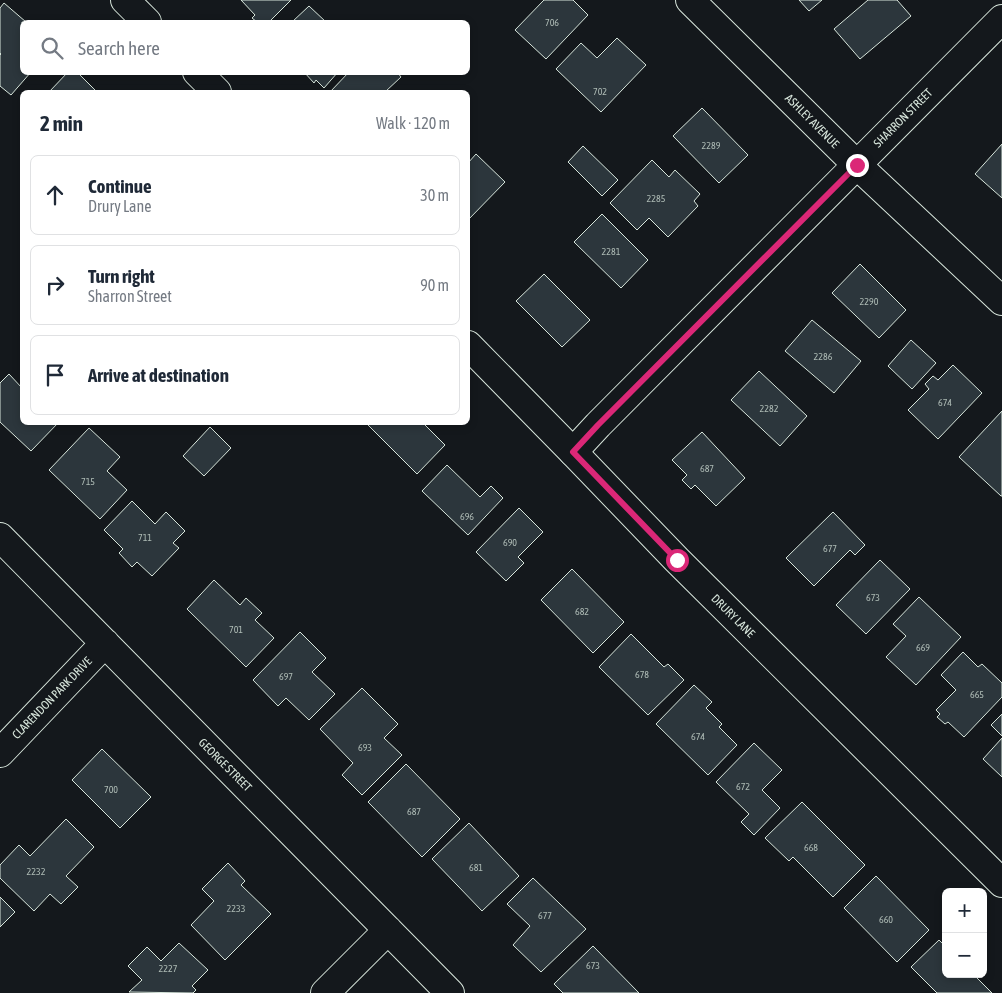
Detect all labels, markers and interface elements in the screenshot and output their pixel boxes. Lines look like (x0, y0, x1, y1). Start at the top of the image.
house number: 706 (545, 17, 559, 28)
search box (20, 20, 470, 75)
icon: search (38, 34, 66, 62)
text: Search here (78, 37, 160, 59)
street label: SHARRON STREET (871, 85, 936, 150)
house number: 702 (593, 86, 607, 97)
street label: ASHLEY AVENUE (782, 91, 842, 151)
text: 2 min (40, 111, 83, 135)
text: Walk · 120 m (376, 114, 450, 132)
house number: 2289 (702, 140, 721, 151)
route end (846, 154, 869, 177)
text: Continue (88, 175, 152, 197)
icon: ahead (41, 181, 69, 209)
text: 30 m (420, 186, 449, 204)
house number: 2285 (647, 193, 666, 204)
text: Drury Lane (88, 197, 152, 215)
house number: 2281 (602, 246, 621, 257)
text: Turn right (88, 265, 155, 287)
icon: right (41, 271, 69, 299)
text: 90 m (420, 276, 449, 294)
text: Sharron Street (88, 287, 172, 305)
house number: 2290 (860, 296, 879, 307)
house number: 2286 (814, 351, 833, 362)
icon: arrive (41, 361, 69, 389)
text: Arrive at destination (88, 364, 229, 386)
house number: 674 (938, 397, 952, 408)
house number: 2282 (760, 403, 779, 414)
house number: 687 (700, 463, 714, 474)
house number: 715 (81, 476, 95, 487)
house number: 696 (460, 511, 474, 522)
house number: 711 (138, 532, 152, 543)
house number: 690 (503, 537, 517, 548)
house number: 677 (823, 543, 837, 554)
route start (666, 549, 689, 572)
street label: DRURY LANE (708, 591, 758, 641)
house number: 673 (866, 592, 880, 603)
house number: 682 (575, 606, 589, 617)
house number: 701 (229, 624, 243, 635)
house number: 669 (916, 642, 930, 653)
street label: CLARENDON PARK DRIVE (9, 654, 95, 742)
house number: 678 (635, 669, 649, 680)
house number: 697 (279, 671, 293, 682)
house number: 665 (970, 689, 984, 700)
house number: 674 (691, 731, 705, 742)
street label: GEORGE STREET (196, 736, 255, 795)
house number: 693 (358, 742, 372, 753)
house number: 672 (736, 781, 750, 792)
house number: 700 (104, 784, 118, 795)
house number: 687 (407, 806, 421, 817)
house number: 668 (804, 842, 818, 853)
house number: 681 (469, 862, 483, 873)
house number: 2232 (27, 866, 46, 877)
map controls (942, 888, 987, 978)
button: + (942, 888, 987, 933)
house number: 2233 (227, 903, 246, 914)
house number: 677 (538, 910, 552, 921)
house number: 660 (879, 914, 893, 925)
button: − (942, 933, 987, 978)
house number: 673 (586, 960, 600, 971)
house number: 2227 (159, 963, 178, 974)

